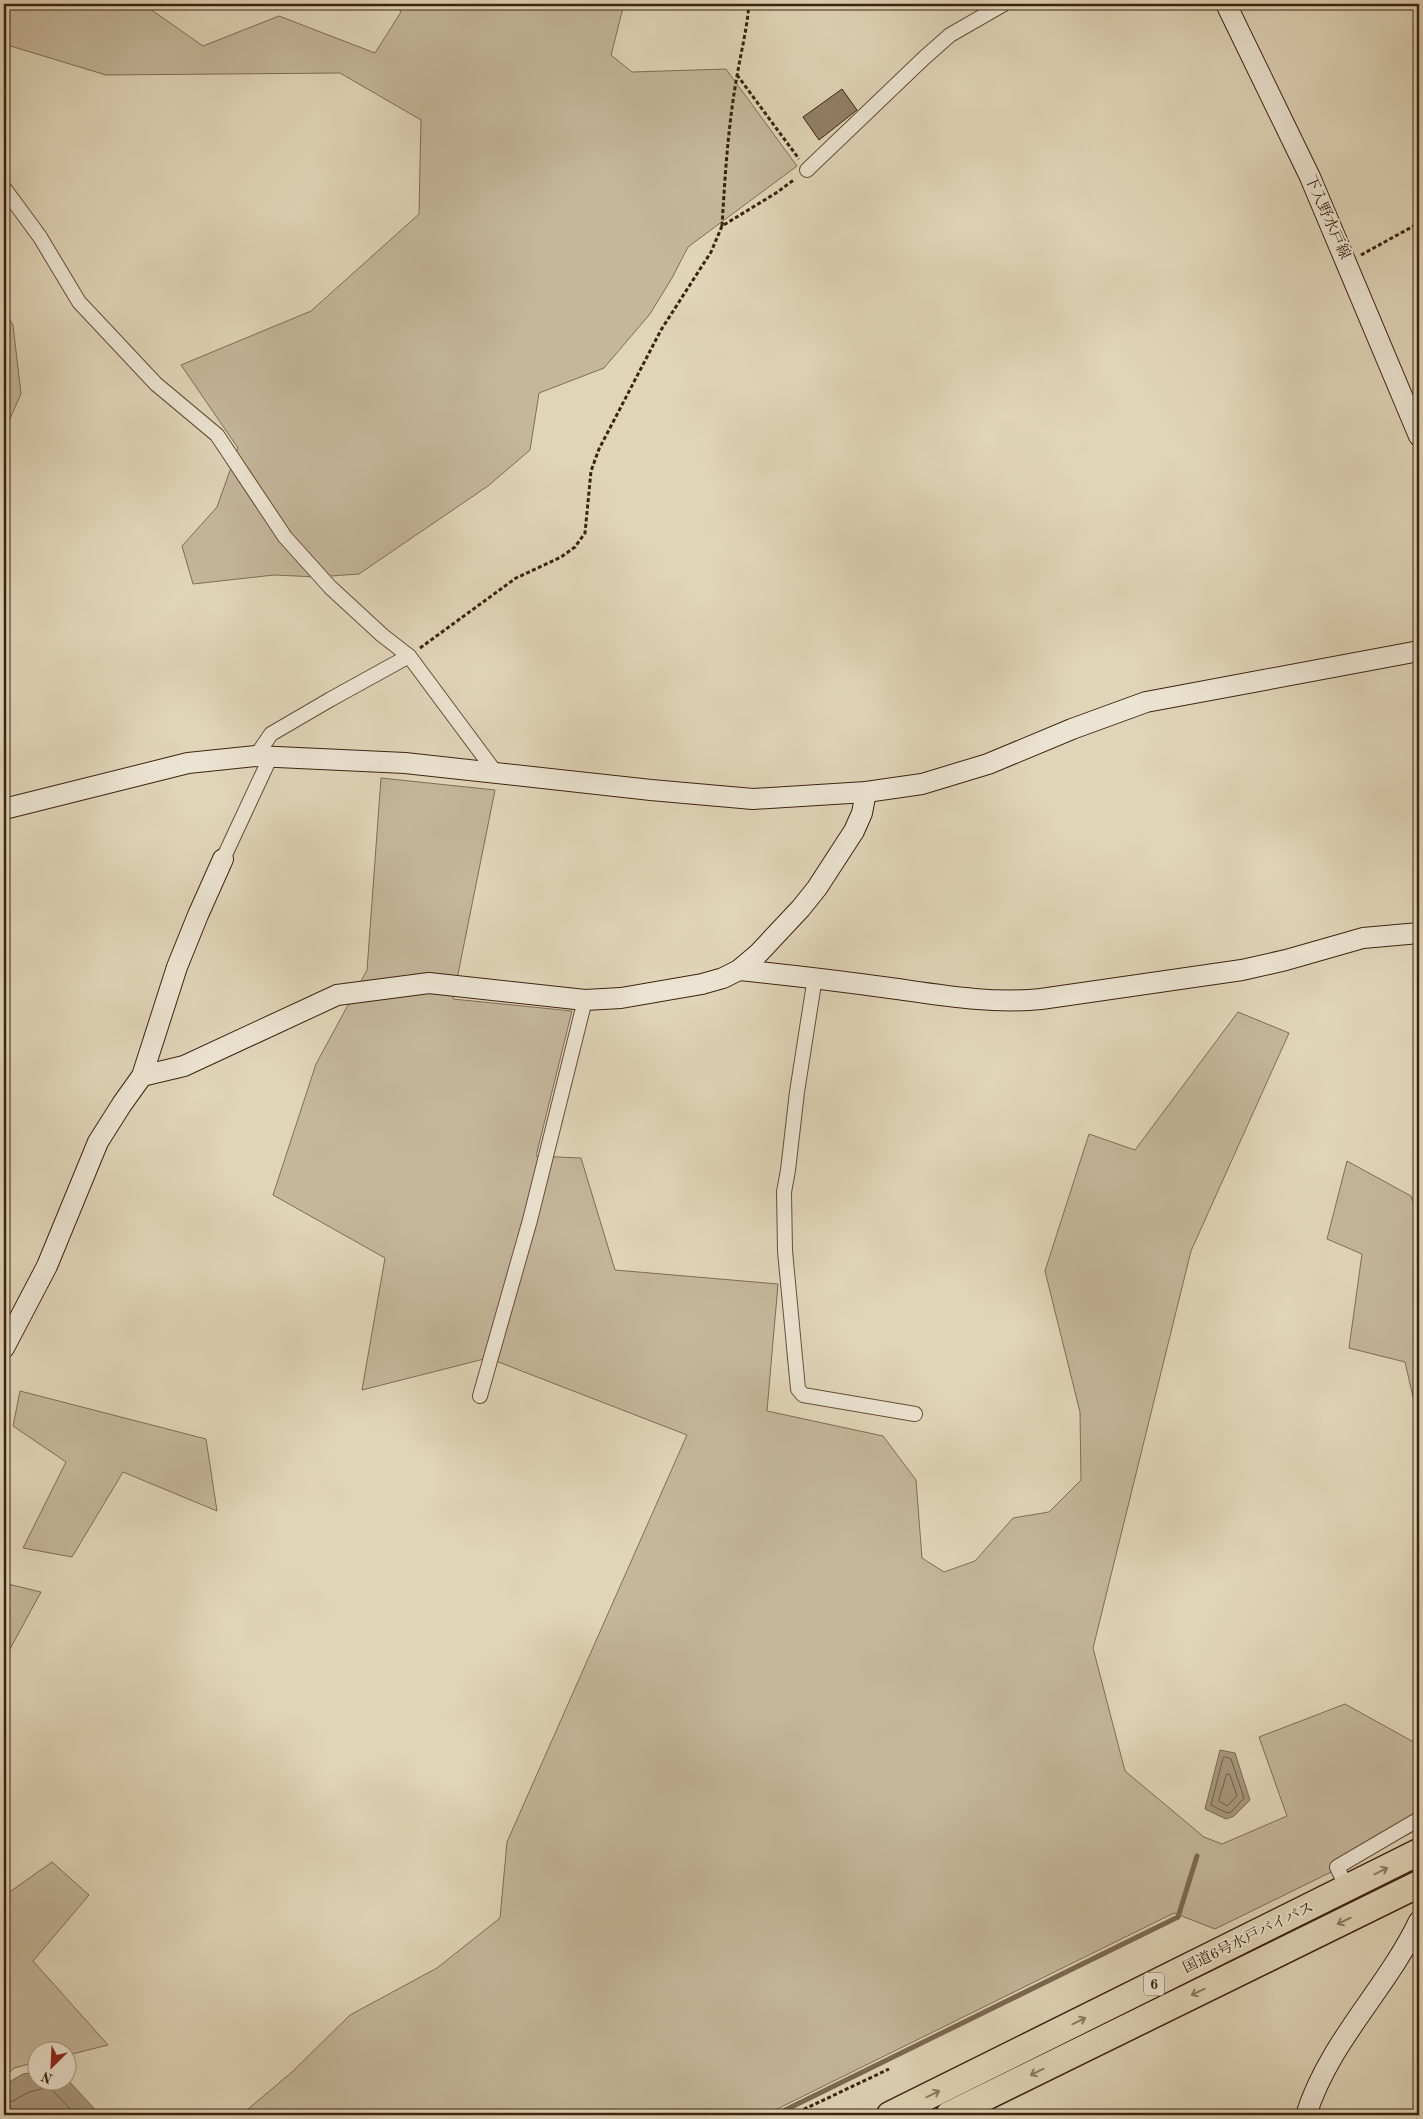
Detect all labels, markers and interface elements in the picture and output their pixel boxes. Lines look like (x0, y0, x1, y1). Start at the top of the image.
street label: 下入野水戸線 (1301, 173, 1354, 262)
one-way arrow (1373, 1866, 1388, 1875)
street label: 国道6号水戸バイパス (1180, 1898, 1316, 1977)
one-way arrow (1337, 1917, 1352, 1926)
road number: 6 (1144, 1972, 1164, 1996)
one-way arrow (1191, 1988, 1206, 1998)
one-way arrow (1071, 2016, 1086, 2026)
north arrow (28, 2042, 78, 2092)
one-way arrow (1029, 2067, 1044, 2077)
text: N (39, 2068, 55, 2086)
one-way arrow (925, 2088, 940, 2098)

